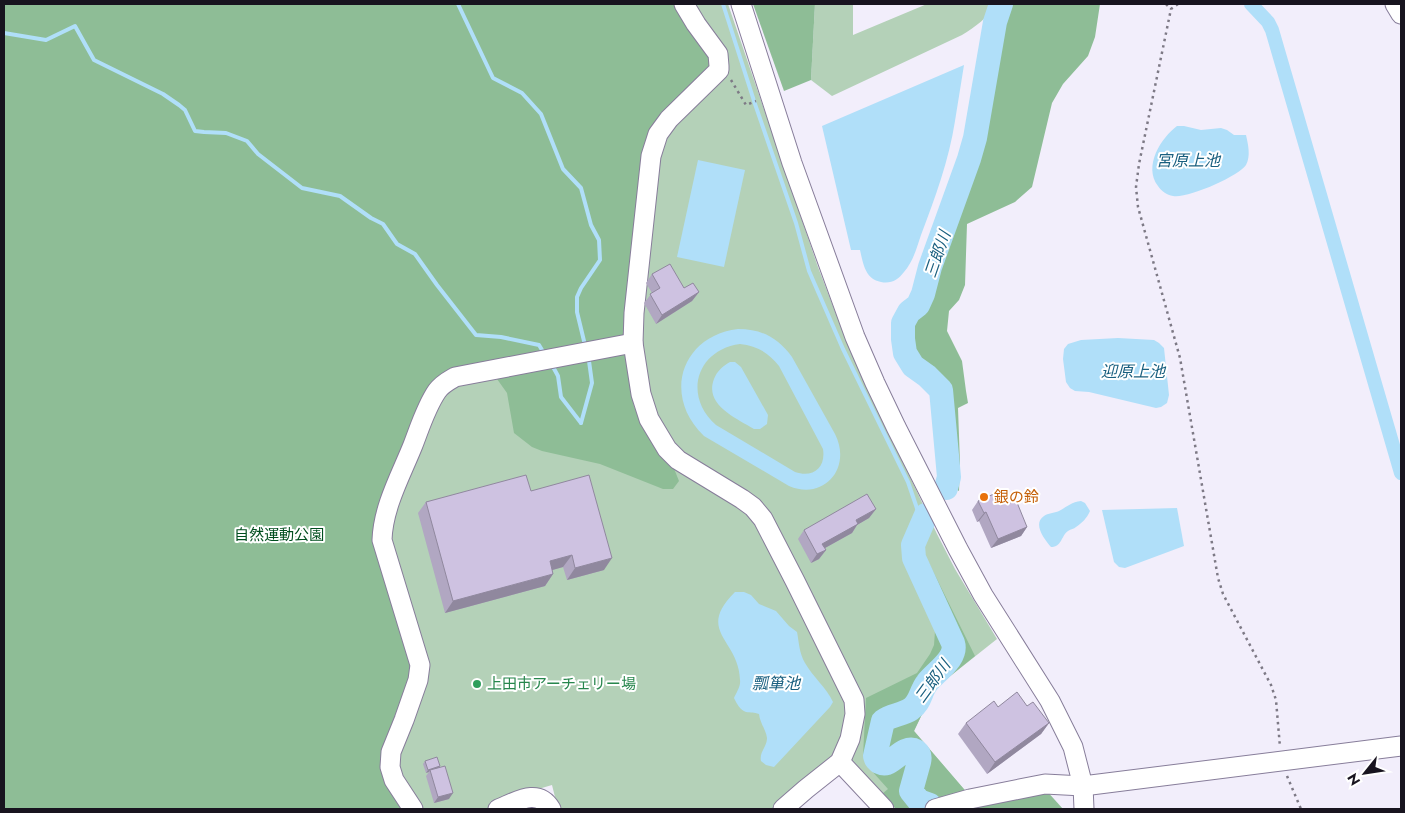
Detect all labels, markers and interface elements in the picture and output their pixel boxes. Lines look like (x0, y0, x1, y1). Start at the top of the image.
water label: 宮原上池 (1156, 149, 1222, 172)
water label: 三郎川 (919, 226, 957, 281)
water label: 迎原上池 (1101, 360, 1167, 383)
place label: 銀の鈴 (994, 486, 1039, 508)
marker: 銀の鈴 (978, 491, 990, 503)
park label: 自然運動公園 (234, 524, 324, 546)
water label: 三郎川 (909, 654, 957, 707)
water label: 瓢箪池 (752, 672, 802, 695)
place label: 上田市アーチェリー場 (487, 673, 636, 695)
marker: 上田市アーチェリー場 (471, 678, 483, 690)
north arrow (1340, 748, 1390, 798)
text: N (1342, 770, 1365, 789)

